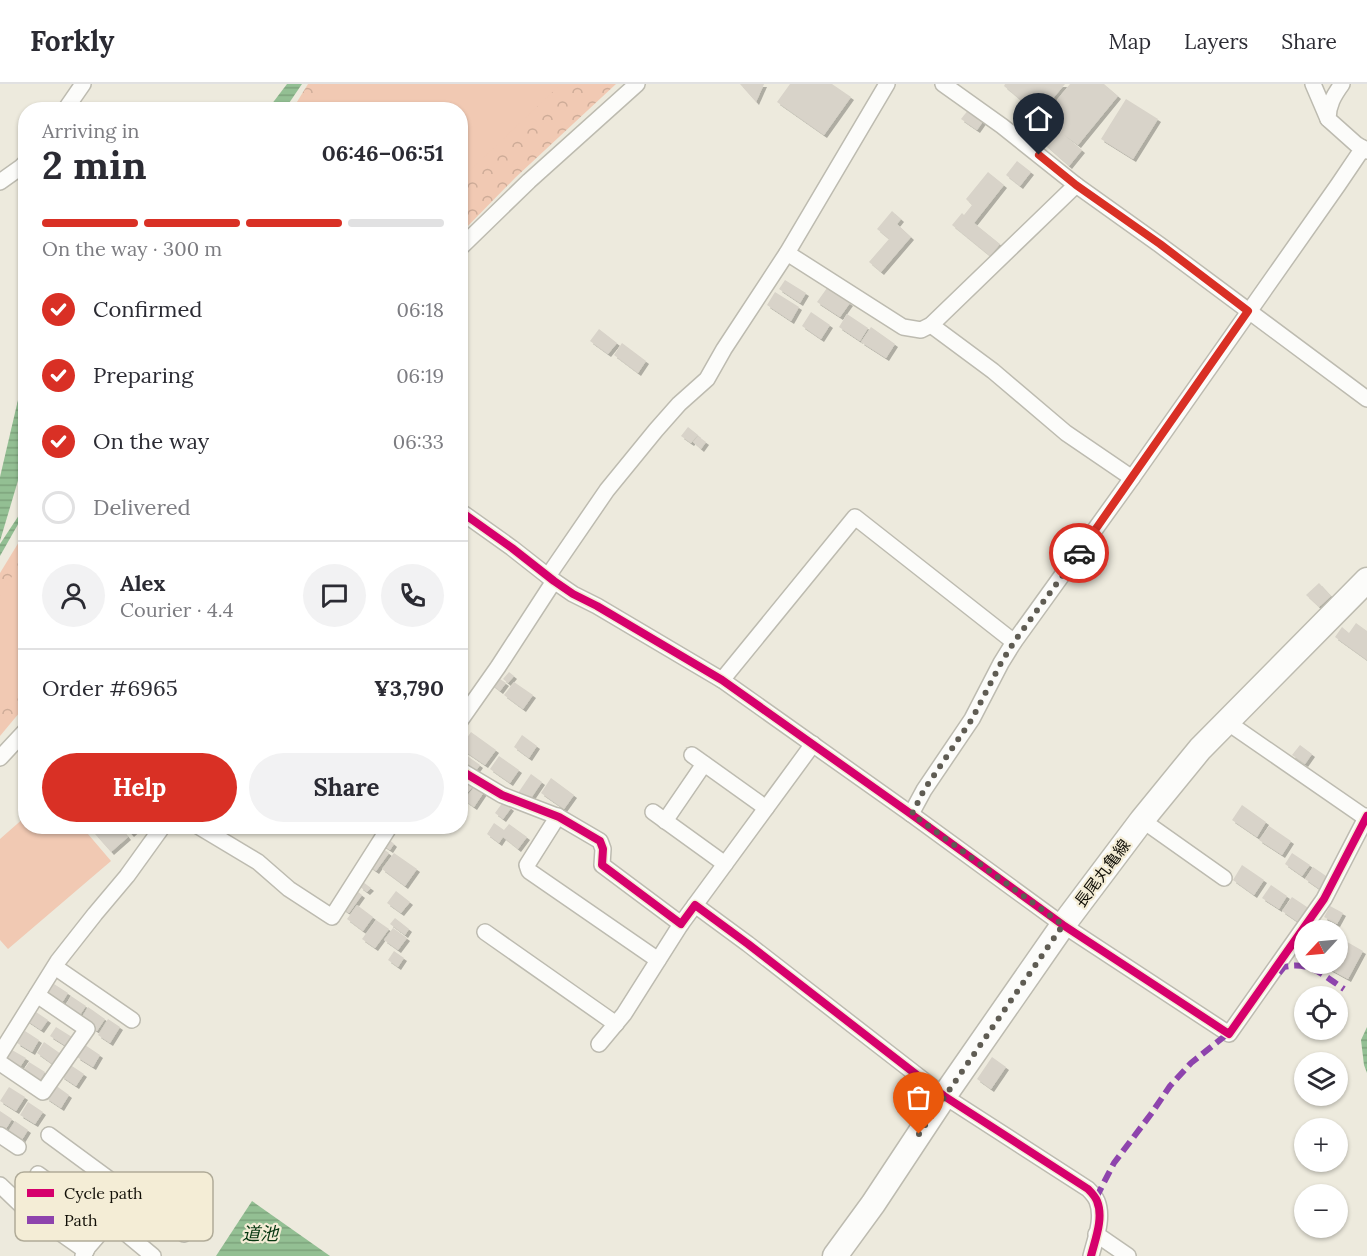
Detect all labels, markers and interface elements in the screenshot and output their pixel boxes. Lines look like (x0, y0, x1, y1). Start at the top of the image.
text: Forkly (30, 23, 114, 59)
text: Map (1108, 28, 1151, 55)
text: Layers (1184, 28, 1248, 55)
text: Share (1281, 28, 1337, 55)
pin (1013, 93, 1064, 155)
icon: home (1022, 102, 1055, 135)
text: Arriving in (42, 118, 139, 143)
text: 06:46–06:51 (322, 139, 444, 167)
text: 2 min (42, 140, 147, 190)
text: On the way · 300 m (42, 236, 222, 261)
icon: check (42, 293, 75, 326)
text: Confirmed (93, 295, 202, 323)
text: 06:18 (397, 297, 444, 322)
icon: check (42, 359, 75, 392)
text: Preparing (93, 361, 193, 389)
text: 06:19 (396, 363, 444, 388)
icon: check (42, 425, 75, 458)
text: On the way (93, 427, 209, 455)
text: 06:33 (393, 429, 444, 454)
text: Delivered (93, 493, 191, 521)
courier (1049, 523, 1109, 583)
icon: car (1063, 537, 1096, 570)
button: person (42, 564, 105, 627)
button: chat (303, 564, 366, 627)
button: phone (381, 564, 444, 627)
text: Alex (120, 569, 165, 597)
text: Courier · 4.4 (120, 597, 234, 622)
text: Order #6965 (42, 674, 178, 702)
text: ¥3,790 (374, 674, 444, 702)
button: Help (42, 753, 237, 822)
button: Share (249, 753, 444, 822)
street label: 長尾丸亀線 (1070, 835, 1134, 911)
north arrow (1294, 920, 1348, 974)
map controls (1294, 920, 1348, 1238)
button: locate (1294, 986, 1348, 1040)
button: layers (1294, 1052, 1348, 1106)
pin (893, 1072, 944, 1134)
icon: bag (902, 1081, 935, 1114)
button: + (1294, 1118, 1348, 1172)
legend (15, 1172, 213, 1241)
text: Cycle path (64, 1183, 143, 1203)
button: − (1294, 1184, 1348, 1238)
text: Path (64, 1210, 98, 1230)
water label: 道池 (242, 1222, 280, 1245)

